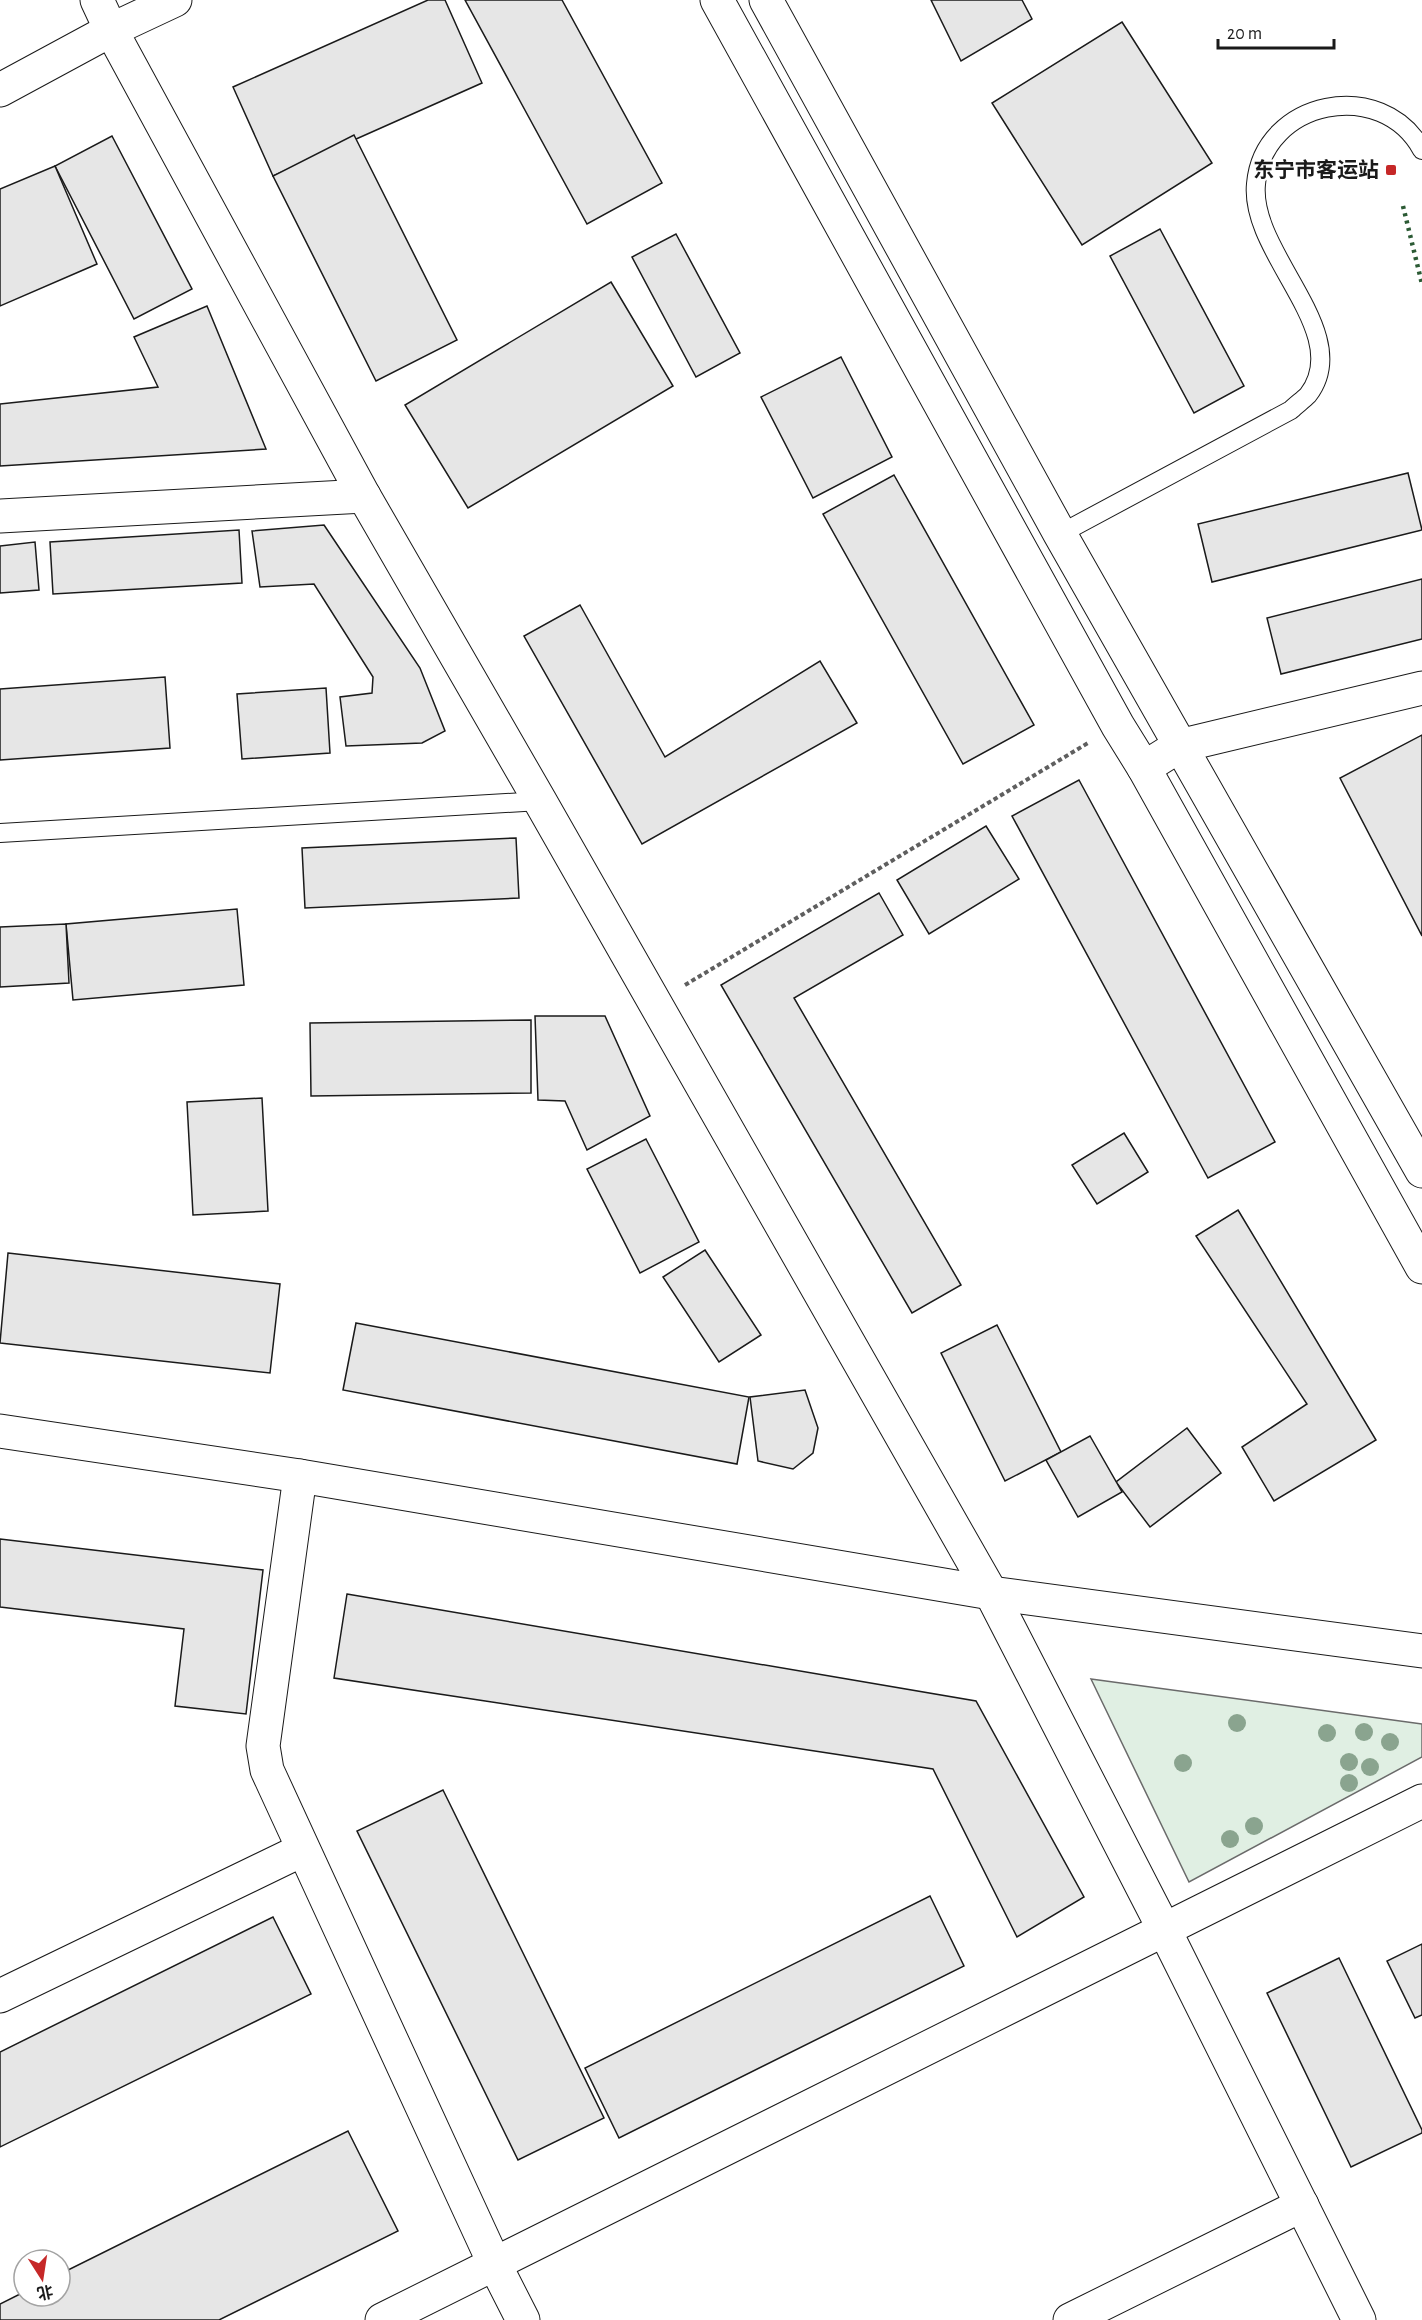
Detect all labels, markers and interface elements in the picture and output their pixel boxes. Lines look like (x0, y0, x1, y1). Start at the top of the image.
scale bar (1218, 12, 1334, 50)
text: 20 m (1227, 25, 1262, 43)
place label: 东宁市客运站 (1253, 158, 1379, 181)
marker: 东宁市客运站 (1384, 163, 1398, 177)
north arrow (12, 2248, 72, 2308)
text: 北 (35, 2282, 55, 2302)

